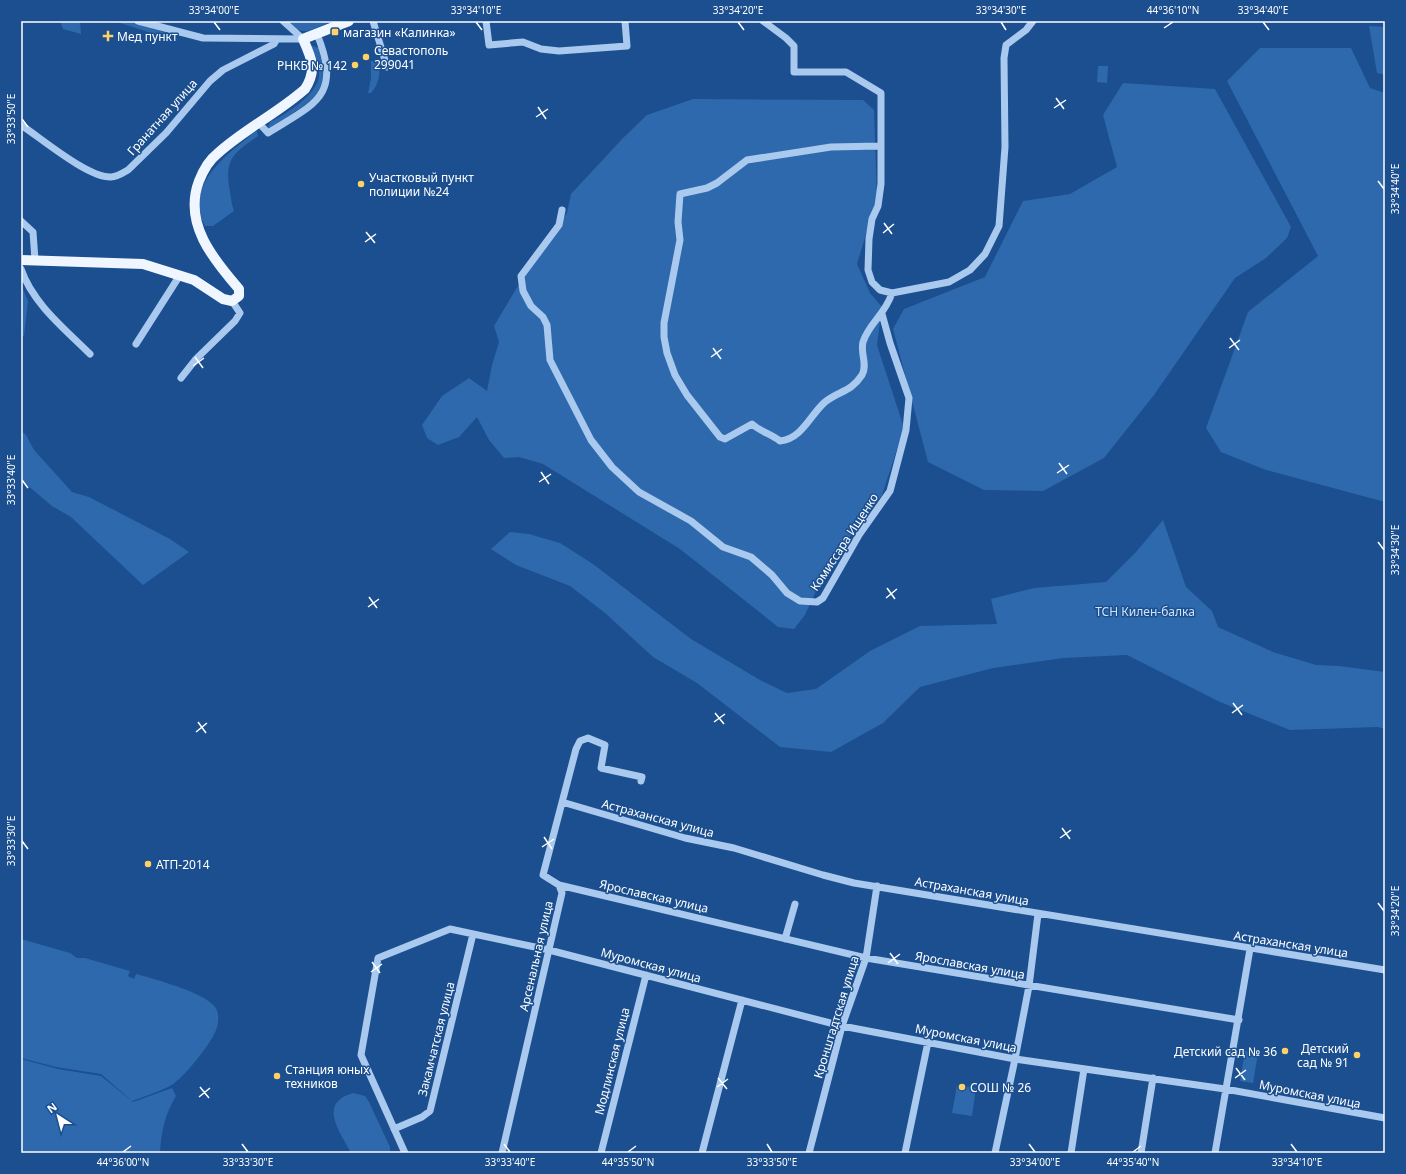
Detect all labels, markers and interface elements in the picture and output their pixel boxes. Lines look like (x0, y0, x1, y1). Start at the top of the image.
text: 33°34'00"E (189, 3, 239, 17)
text: 33°34'10"E (451, 3, 501, 17)
text: 33°34'20"E (713, 3, 763, 17)
text: 33°34'30"E (976, 3, 1026, 17)
text: 44°36'10"N (1147, 3, 1199, 17)
text: 33°34'40"E (1238, 3, 1288, 17)
place label: магазин «Калинка» (343, 24, 456, 41)
marker: магазин «Калинка» (330, 27, 340, 37)
place label: Мед пункт (117, 28, 178, 45)
marker: Мед пункт (102, 30, 114, 42)
place label: Севастополь 299041 (374, 42, 448, 73)
marker: Севастополь 299041 (361, 52, 371, 62)
place label: РНКБ № 142 (277, 57, 347, 74)
marker: РНКБ № 142 (350, 60, 360, 70)
street label: Гранатная улица (123, 75, 201, 159)
text: 33°33'50"E (4, 94, 18, 144)
text: 33°34'40"E (1388, 164, 1402, 214)
place label: Участковый пункт полиции №24 (369, 169, 474, 200)
marker: Участковый пункт полиции №24 (356, 179, 366, 189)
text: 33°33'40"E (4, 455, 18, 505)
street label: Комиссара Ищенко (806, 490, 882, 594)
text: 33°34'30"E (1388, 525, 1402, 575)
park label: ТСН Килен-балка (1095, 603, 1195, 620)
street label: Астраханская улица (600, 795, 716, 841)
text: 33°33'30"E (4, 816, 18, 866)
place label: АТП-2014 (156, 856, 210, 873)
marker: АТП-2014 (143, 859, 153, 869)
street label: Астраханская улица (914, 873, 1030, 909)
street label: Ярославская улица (598, 875, 710, 917)
text: 33°34'20"E (1388, 886, 1402, 936)
street label: Арсенальная улица (515, 899, 557, 1013)
street label: Астраханская улица (1233, 927, 1349, 961)
street label: Муромская улица (599, 943, 703, 987)
street label: Ярославская улица (914, 947, 1026, 983)
street label: Кронштадтская улица (809, 953, 863, 1081)
street label: Закамчатская улица (414, 980, 458, 1098)
street label: Модлинская улица (590, 1006, 634, 1116)
street label: Муромская улица (914, 1020, 1018, 1056)
place label: Детский сад № 91 (1297, 1040, 1349, 1071)
place label: Детский сад № 36 (1174, 1043, 1277, 1060)
marker: Детский сад № 36 (1280, 1046, 1290, 1056)
marker: Детский сад № 91 (1352, 1050, 1362, 1060)
place label: Станция юных техников (285, 1061, 370, 1092)
marker: Станция юных техников (272, 1071, 282, 1081)
street label: Муромская улица (1258, 1076, 1362, 1112)
place label: СОШ № 26 (970, 1079, 1031, 1096)
marker: СОШ № 26 (957, 1082, 967, 1092)
north arrow (38, 1096, 78, 1136)
text: N (44, 1099, 60, 1116)
text: 44°36'00"N (97, 1155, 149, 1169)
text: 33°33'30"E (223, 1155, 273, 1169)
text: 33°33'40"E (485, 1155, 535, 1169)
text: 44°35'50"N (602, 1155, 654, 1169)
text: 33°33'50"E (747, 1155, 797, 1169)
text: 33°34'00"E (1010, 1155, 1060, 1169)
text: 44°35'40"N (1107, 1155, 1159, 1169)
text: 33°34'10"E (1272, 1155, 1322, 1169)

